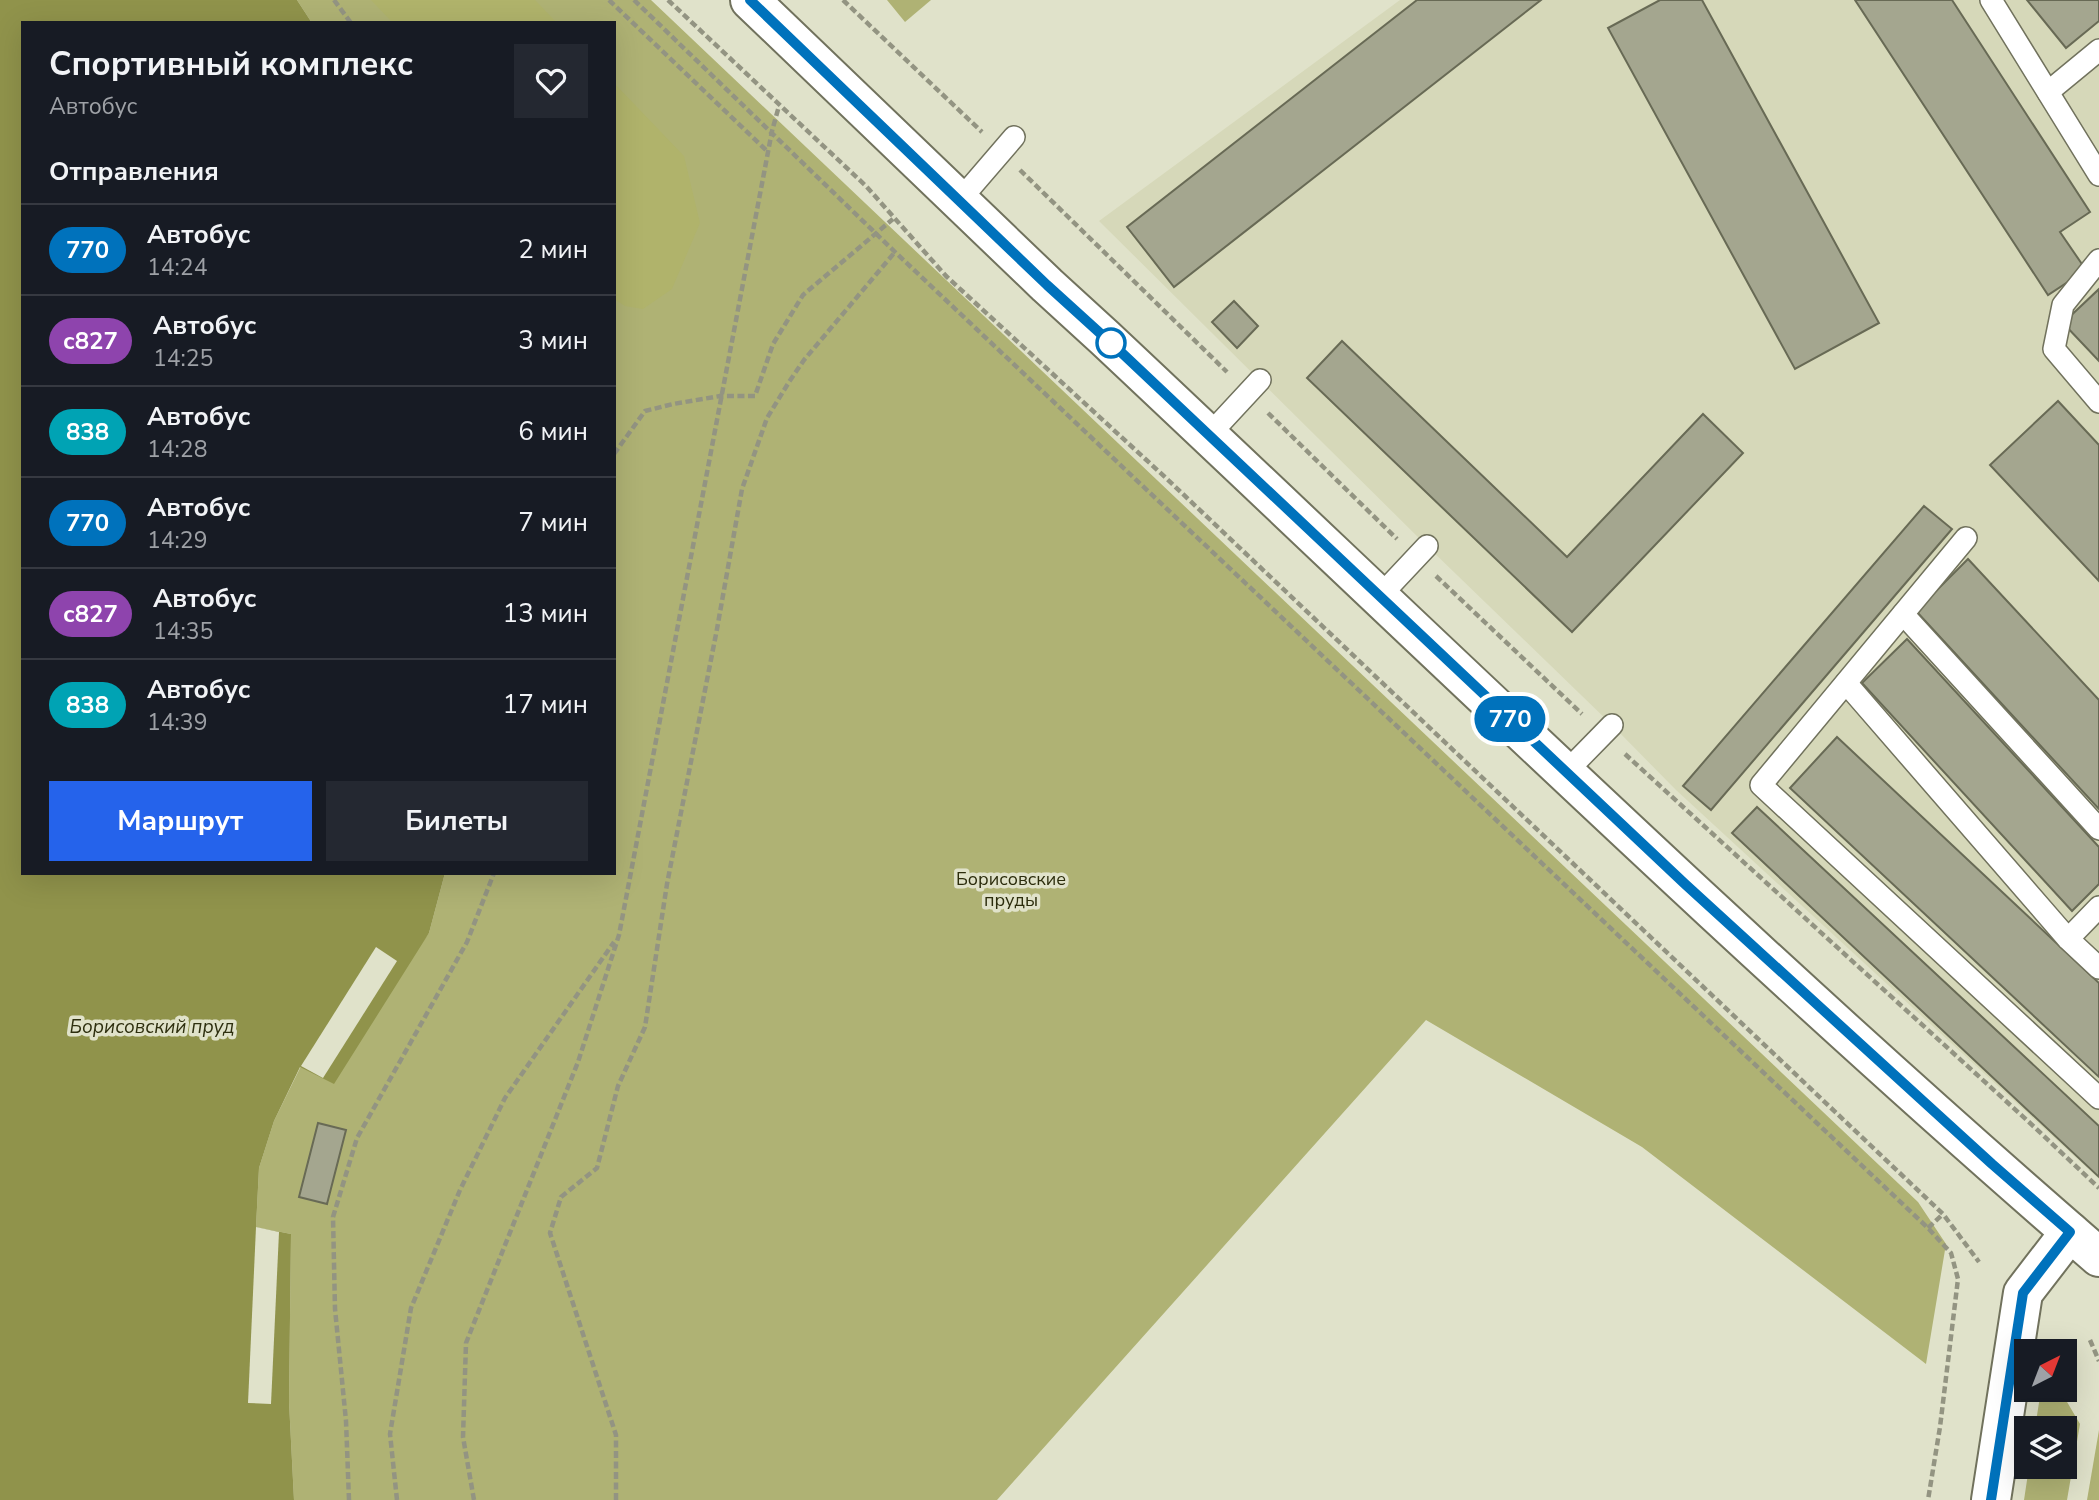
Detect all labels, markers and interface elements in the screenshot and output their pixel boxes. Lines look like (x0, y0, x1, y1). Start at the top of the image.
text: Спортивный комплекс (49, 42, 413, 87)
button: heart (514, 44, 588, 118)
text: Автобус (49, 91, 137, 122)
text: Отправления (49, 154, 219, 189)
text: Автобус (147, 217, 250, 252)
text: 2 мин (518, 232, 588, 267)
text: 770 (66, 234, 109, 266)
text: 14:24 (147, 252, 207, 283)
text: Автобус (153, 308, 256, 343)
text: 3 мин (518, 323, 588, 358)
text: с827 (63, 325, 118, 357)
unlabelled marker (1096, 328, 1126, 358)
text: 14:25 (153, 343, 213, 374)
text: Автобус (147, 399, 250, 434)
text: 6 мин (518, 414, 588, 449)
text: 838 (66, 416, 109, 448)
text: 14:28 (147, 434, 207, 465)
text: Автобус (147, 490, 250, 525)
text: 7 мин (518, 505, 588, 540)
text: 770 (66, 507, 109, 539)
text: 14:29 (147, 525, 207, 556)
text: Автобус (153, 581, 256, 616)
text: 13 мин (503, 596, 588, 631)
text: с827 (63, 598, 118, 630)
text: 14:35 (153, 616, 213, 647)
text: Автобус (147, 672, 250, 707)
text: 17 мин (503, 687, 588, 722)
text: 838 (66, 689, 109, 721)
line badge: 770 (1470, 696, 1550, 742)
text: 770 (1488, 703, 1532, 735)
text: 14:39 (147, 707, 207, 738)
button: Маршрут (49, 781, 312, 861)
button: Билеты (326, 781, 588, 861)
park label: Борисовские пруды (956, 867, 1066, 912)
water label: Борисовский пруд (69, 1014, 235, 1040)
north arrow (2014, 1339, 2077, 1402)
map controls (2014, 1339, 2077, 1479)
button: layers (2014, 1416, 2077, 1479)

